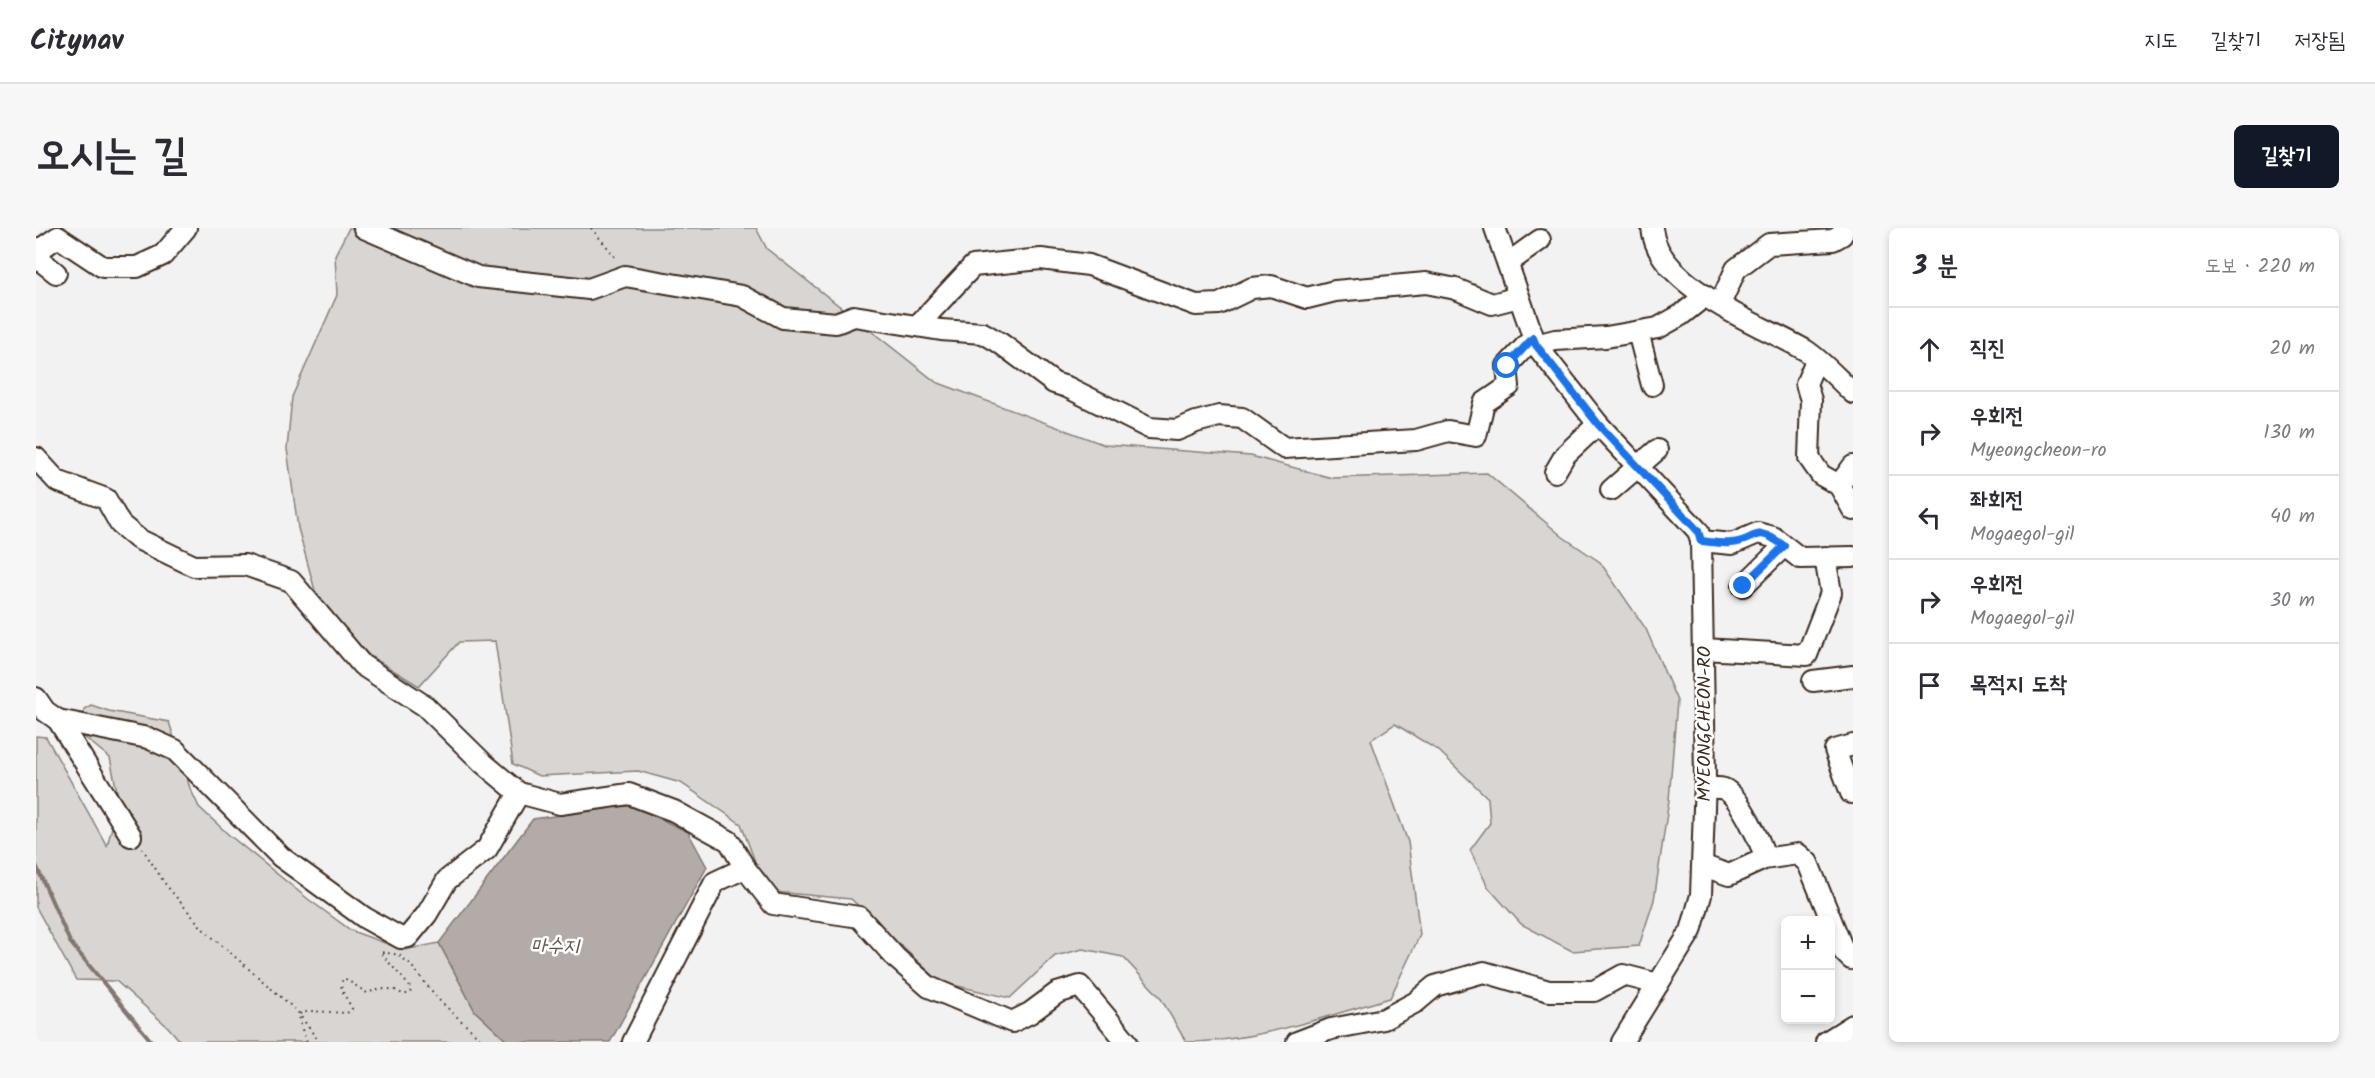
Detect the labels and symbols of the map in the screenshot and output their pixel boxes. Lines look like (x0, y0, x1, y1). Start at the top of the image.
route start (1493, 352, 1519, 378)
route end (1729, 572, 1755, 598)
street label: MYEONGCHEON-RO (1691, 646, 1720, 802)
water label: 마수지 (531, 931, 581, 963)

